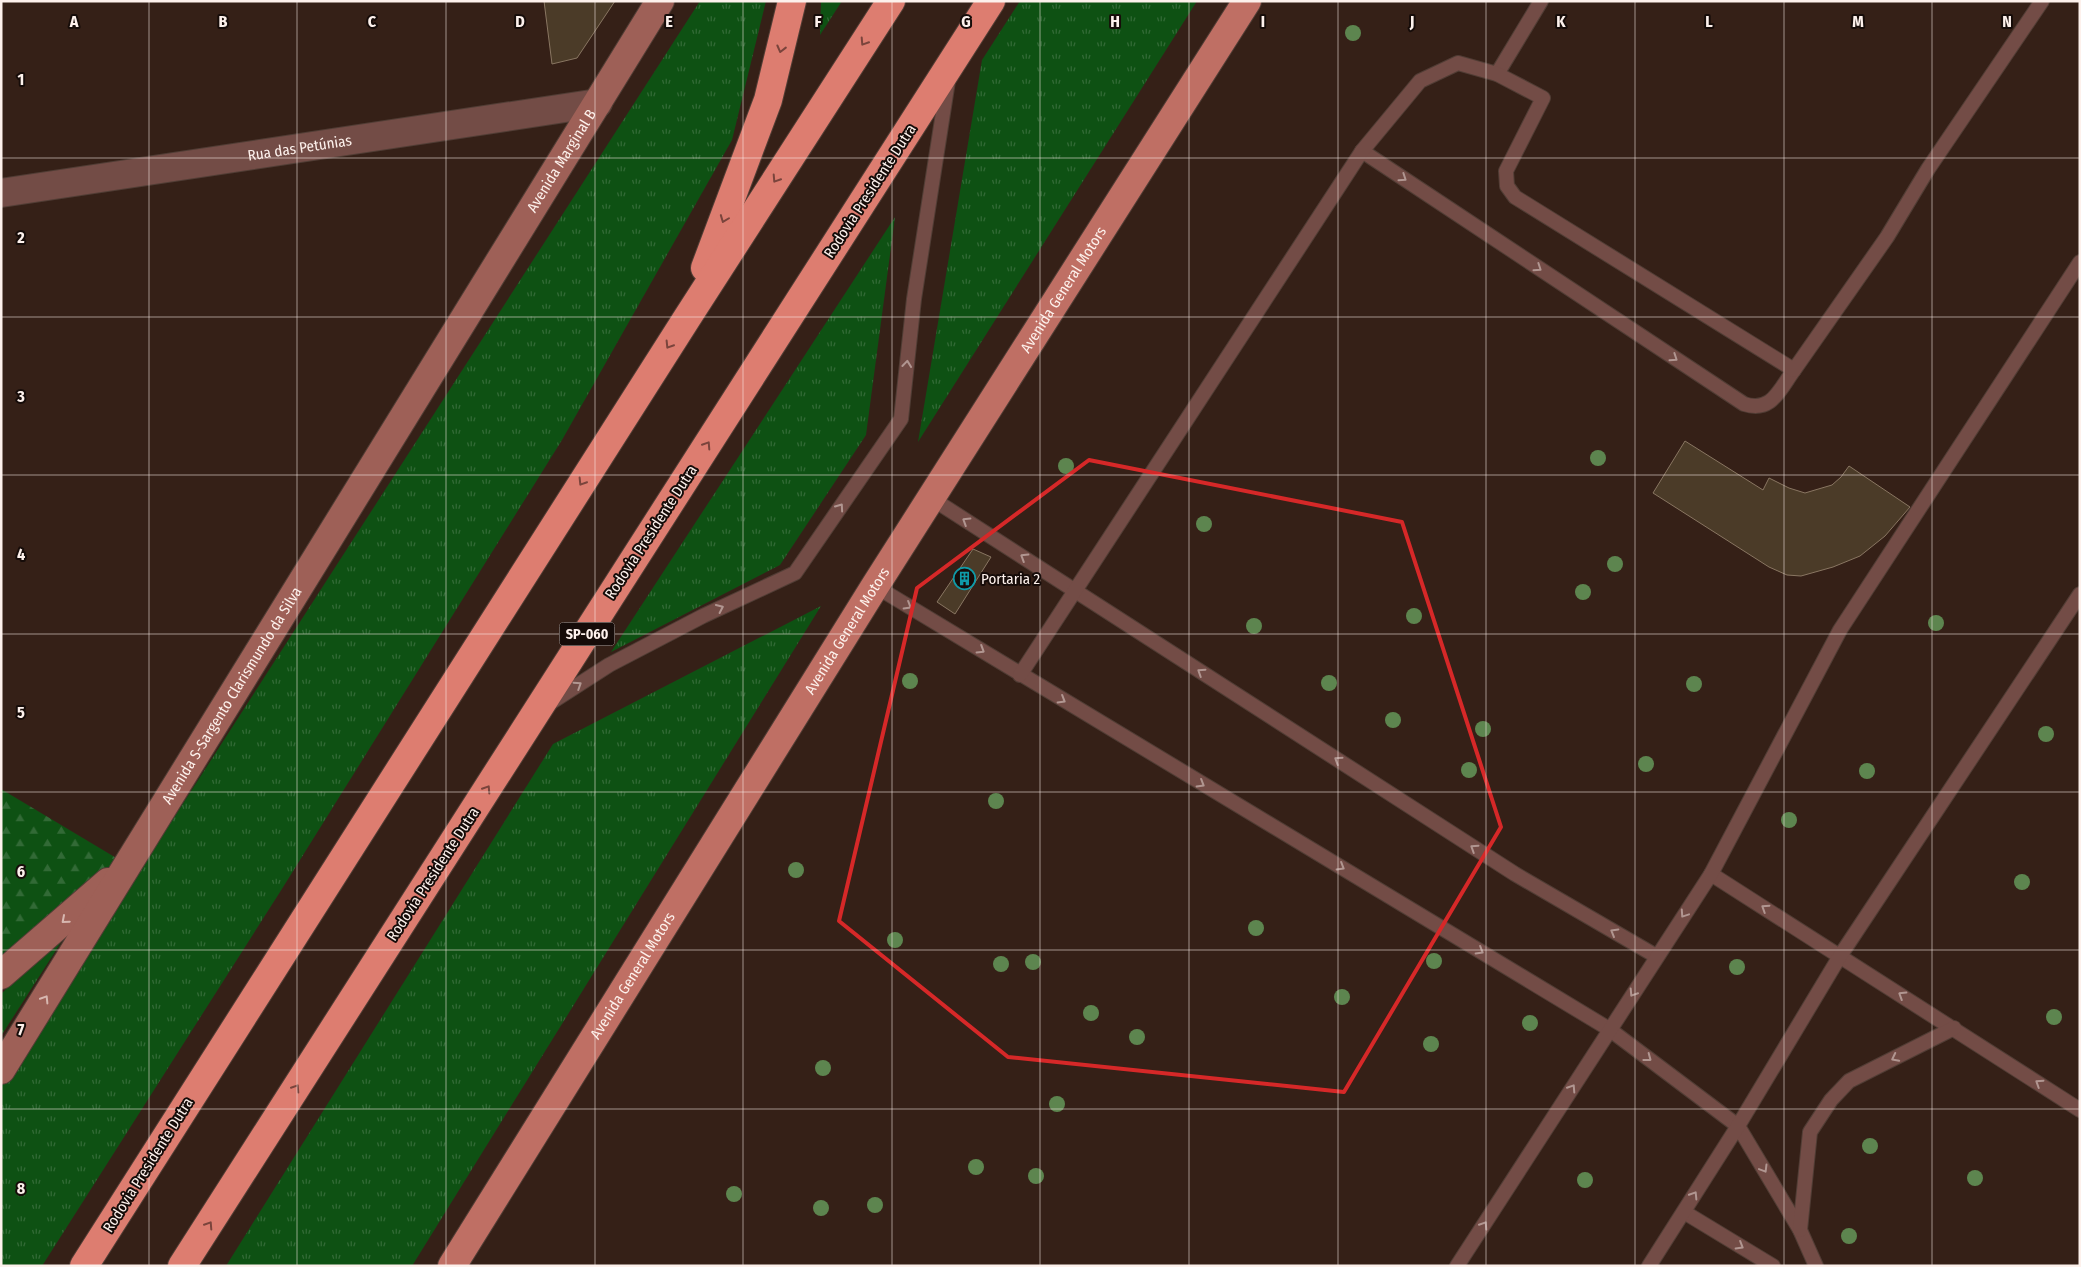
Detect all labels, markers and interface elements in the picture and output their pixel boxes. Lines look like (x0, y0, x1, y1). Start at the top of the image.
text: A (69, 12, 79, 31)
text: B (219, 12, 228, 31)
text: C (368, 12, 377, 31)
text: D (515, 12, 525, 31)
text: E (665, 12, 673, 31)
text: F (814, 12, 822, 31)
text: G (961, 12, 971, 31)
text: H (1110, 12, 1120, 31)
text: I (1261, 12, 1265, 31)
text: J (1409, 12, 1414, 31)
text: K (1556, 12, 1566, 31)
text: L (1705, 12, 1713, 31)
text: M (1852, 12, 1864, 31)
text: N (2002, 12, 2012, 31)
one-way arrow (861, 37, 871, 46)
one-way arrow (776, 44, 787, 53)
text: 1 (18, 70, 24, 89)
street label: Avenida Marginal B (523, 106, 600, 216)
street label: Rodovia Presidente Dutra (820, 121, 920, 261)
street label: Rua das Petúnias (246, 131, 353, 165)
one-way arrow (1397, 172, 1407, 181)
one-way arrow (773, 173, 783, 182)
one-way arrow (720, 214, 730, 223)
street label: Avenida General Motors (1017, 223, 1110, 356)
text: 2 (16, 228, 25, 247)
one-way arrow (1533, 262, 1542, 271)
one-way arrow (666, 340, 676, 349)
one-way arrow (1668, 352, 1678, 361)
one-way arrow (901, 360, 912, 368)
text: 3 (16, 387, 25, 406)
one-way arrow (701, 442, 710, 451)
street label: Rodovia Presidente Dutra (601, 462, 701, 602)
one-way arrow (579, 477, 589, 486)
one-way arrow (834, 503, 843, 513)
one-way arrow (963, 517, 972, 527)
text: 4 (17, 545, 25, 564)
one-way arrow (1020, 554, 1029, 563)
street label: Avenida General Motors (801, 564, 893, 698)
building icon: Portaria 2 (953, 567, 977, 591)
place label: Portaria 2 (981, 570, 1041, 588)
street label: Avenida S-Sargento Clarismundo da Silva (158, 584, 306, 807)
one-way arrow (903, 599, 912, 609)
one-way arrow (715, 604, 724, 614)
road number: SP-060 (560, 622, 614, 646)
one-way arrow (976, 644, 985, 654)
one-way arrow (1198, 669, 1207, 678)
one-way arrow (572, 682, 581, 692)
one-way arrow (1057, 694, 1066, 704)
text: 5 (17, 703, 25, 722)
one-way arrow (1334, 757, 1344, 766)
one-way arrow (1196, 777, 1205, 787)
one-way arrow (481, 785, 491, 794)
street label: Rodovia Presidente Dutra (383, 804, 483, 944)
one-way arrow (1471, 845, 1480, 855)
one-way arrow (1335, 861, 1344, 871)
text: 6 (17, 862, 25, 881)
one-way arrow (1761, 905, 1770, 915)
street label: Avenida General Motors (586, 909, 679, 1042)
one-way arrow (1681, 909, 1690, 918)
one-way arrow (62, 914, 71, 922)
one-way arrow (1610, 928, 1619, 938)
one-way arrow (1475, 945, 1484, 955)
one-way arrow (1629, 987, 1639, 996)
one-way arrow (1899, 992, 1908, 1001)
one-way arrow (39, 996, 49, 1005)
text: 7 (18, 1020, 25, 1039)
one-way arrow (1642, 1052, 1652, 1061)
one-way arrow (1891, 1052, 1900, 1062)
one-way arrow (2035, 1080, 2045, 1089)
one-way arrow (290, 1084, 299, 1093)
one-way arrow (1565, 1084, 1575, 1093)
street label: Rodovia Presidente Dutra (99, 1094, 197, 1236)
one-way arrow (1757, 1164, 1767, 1173)
text: 8 (17, 1179, 26, 1198)
one-way arrow (1688, 1192, 1697, 1201)
one-way arrow (202, 1221, 212, 1230)
one-way arrow (1478, 1221, 1487, 1230)
one-way arrow (1735, 1239, 1744, 1249)

